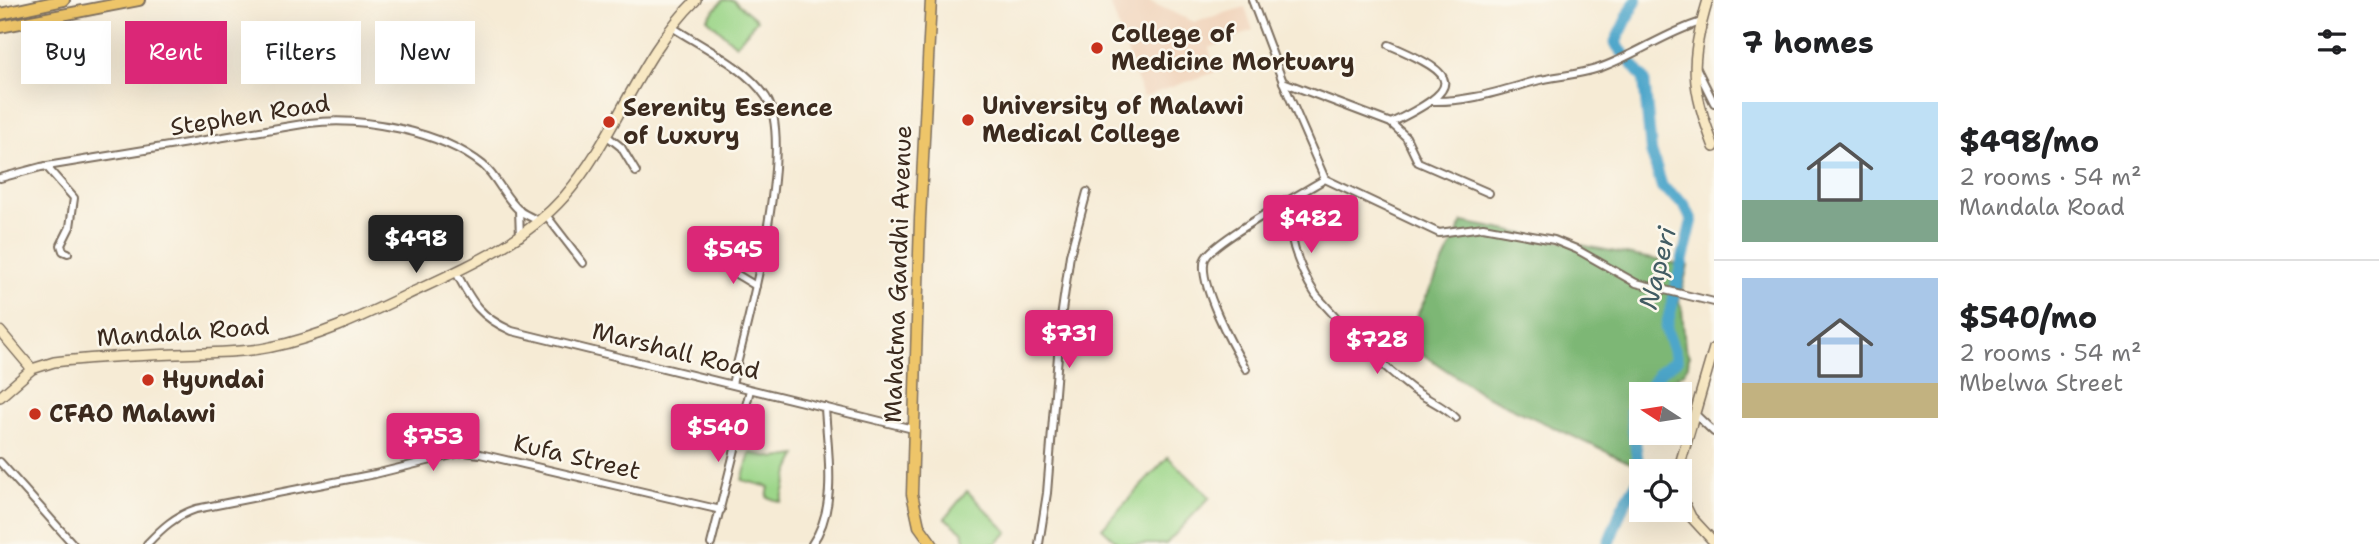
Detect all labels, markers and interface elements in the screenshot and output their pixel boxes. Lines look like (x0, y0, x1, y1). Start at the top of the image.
place label: College of Medicine Mortuary (1111, 18, 1355, 78)
chip: Buy (21, 21, 111, 84)
chip: Rent (125, 21, 227, 84)
chip: Filters (241, 21, 361, 84)
chip: New (375, 21, 475, 84)
text: 7 homes (1742, 22, 1874, 63)
icon: filters (2313, 23, 2351, 61)
marker: College of Medicine Mortuary (1089, 40, 1105, 56)
street label: Stephen Road (168, 87, 332, 143)
place label: University of Malawi Medical College (982, 90, 1244, 150)
place label: Serenity Essence of Luxury (623, 92, 833, 152)
marker: University of Malawi Medical College (960, 112, 976, 128)
marker: Serenity Essence of Luxury (601, 114, 617, 130)
text: $498/mo (1959, 121, 2099, 162)
street label: Mahatma Gandhi Avenue (877, 124, 919, 424)
icon: home (1798, 130, 1882, 214)
text: 2 rooms · 54 m² (1959, 162, 2142, 192)
text: Mandala Road (1959, 192, 2125, 222)
pin: $482 (1270, 196, 1352, 255)
text: $482 (1279, 203, 1343, 233)
pin: $498 (375, 216, 457, 275)
text: $498 (384, 223, 448, 253)
water label: Naperi (1630, 223, 1684, 313)
pin: $545 (692, 226, 774, 286)
text: $545 (703, 234, 763, 264)
text: $540/mo (1959, 297, 2097, 338)
icon: home (1798, 306, 1882, 390)
street label: Mandala Road (96, 310, 270, 354)
pin: $731 (1028, 310, 1110, 370)
street label: Marshall Road (589, 315, 763, 387)
pin: $728 (1336, 316, 1418, 376)
text: $731 (1041, 318, 1097, 348)
text: $728 (1346, 324, 1408, 354)
text: 2 rooms · 54 m² (1959, 338, 2142, 368)
place label: Hyundai (162, 364, 265, 396)
text: Mbelwa Street (1959, 368, 2123, 398)
marker: Hyundai (140, 372, 156, 388)
north arrow (1629, 382, 1692, 444)
map controls (1629, 382, 1692, 522)
place label: CFAO Malawi (49, 398, 216, 430)
pin: $540 (677, 405, 759, 464)
marker: CFAO Malawi (27, 406, 43, 422)
text: $540 (687, 412, 749, 442)
pin: $753 (392, 414, 474, 473)
text: $753 (402, 421, 464, 451)
street label: Kufa Street (510, 427, 644, 487)
button: locate (1629, 459, 1692, 522)

